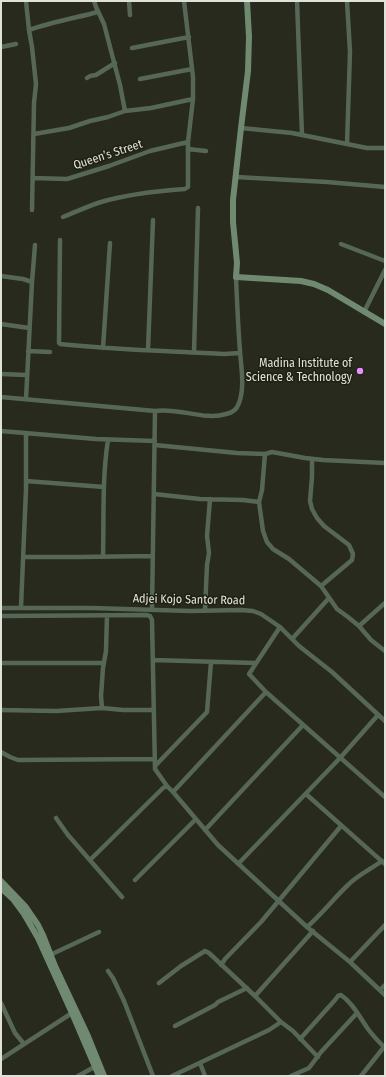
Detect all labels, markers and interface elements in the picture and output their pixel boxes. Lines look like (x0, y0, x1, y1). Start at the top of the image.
street label: Queen’s Street (72, 137, 144, 173)
place label: Madina Institute of Science & Technology (246, 357, 352, 385)
marker: Madina Institute of Science & Technology (355, 366, 365, 376)
street label: Adjei Kojo Santor Road (133, 592, 245, 608)

